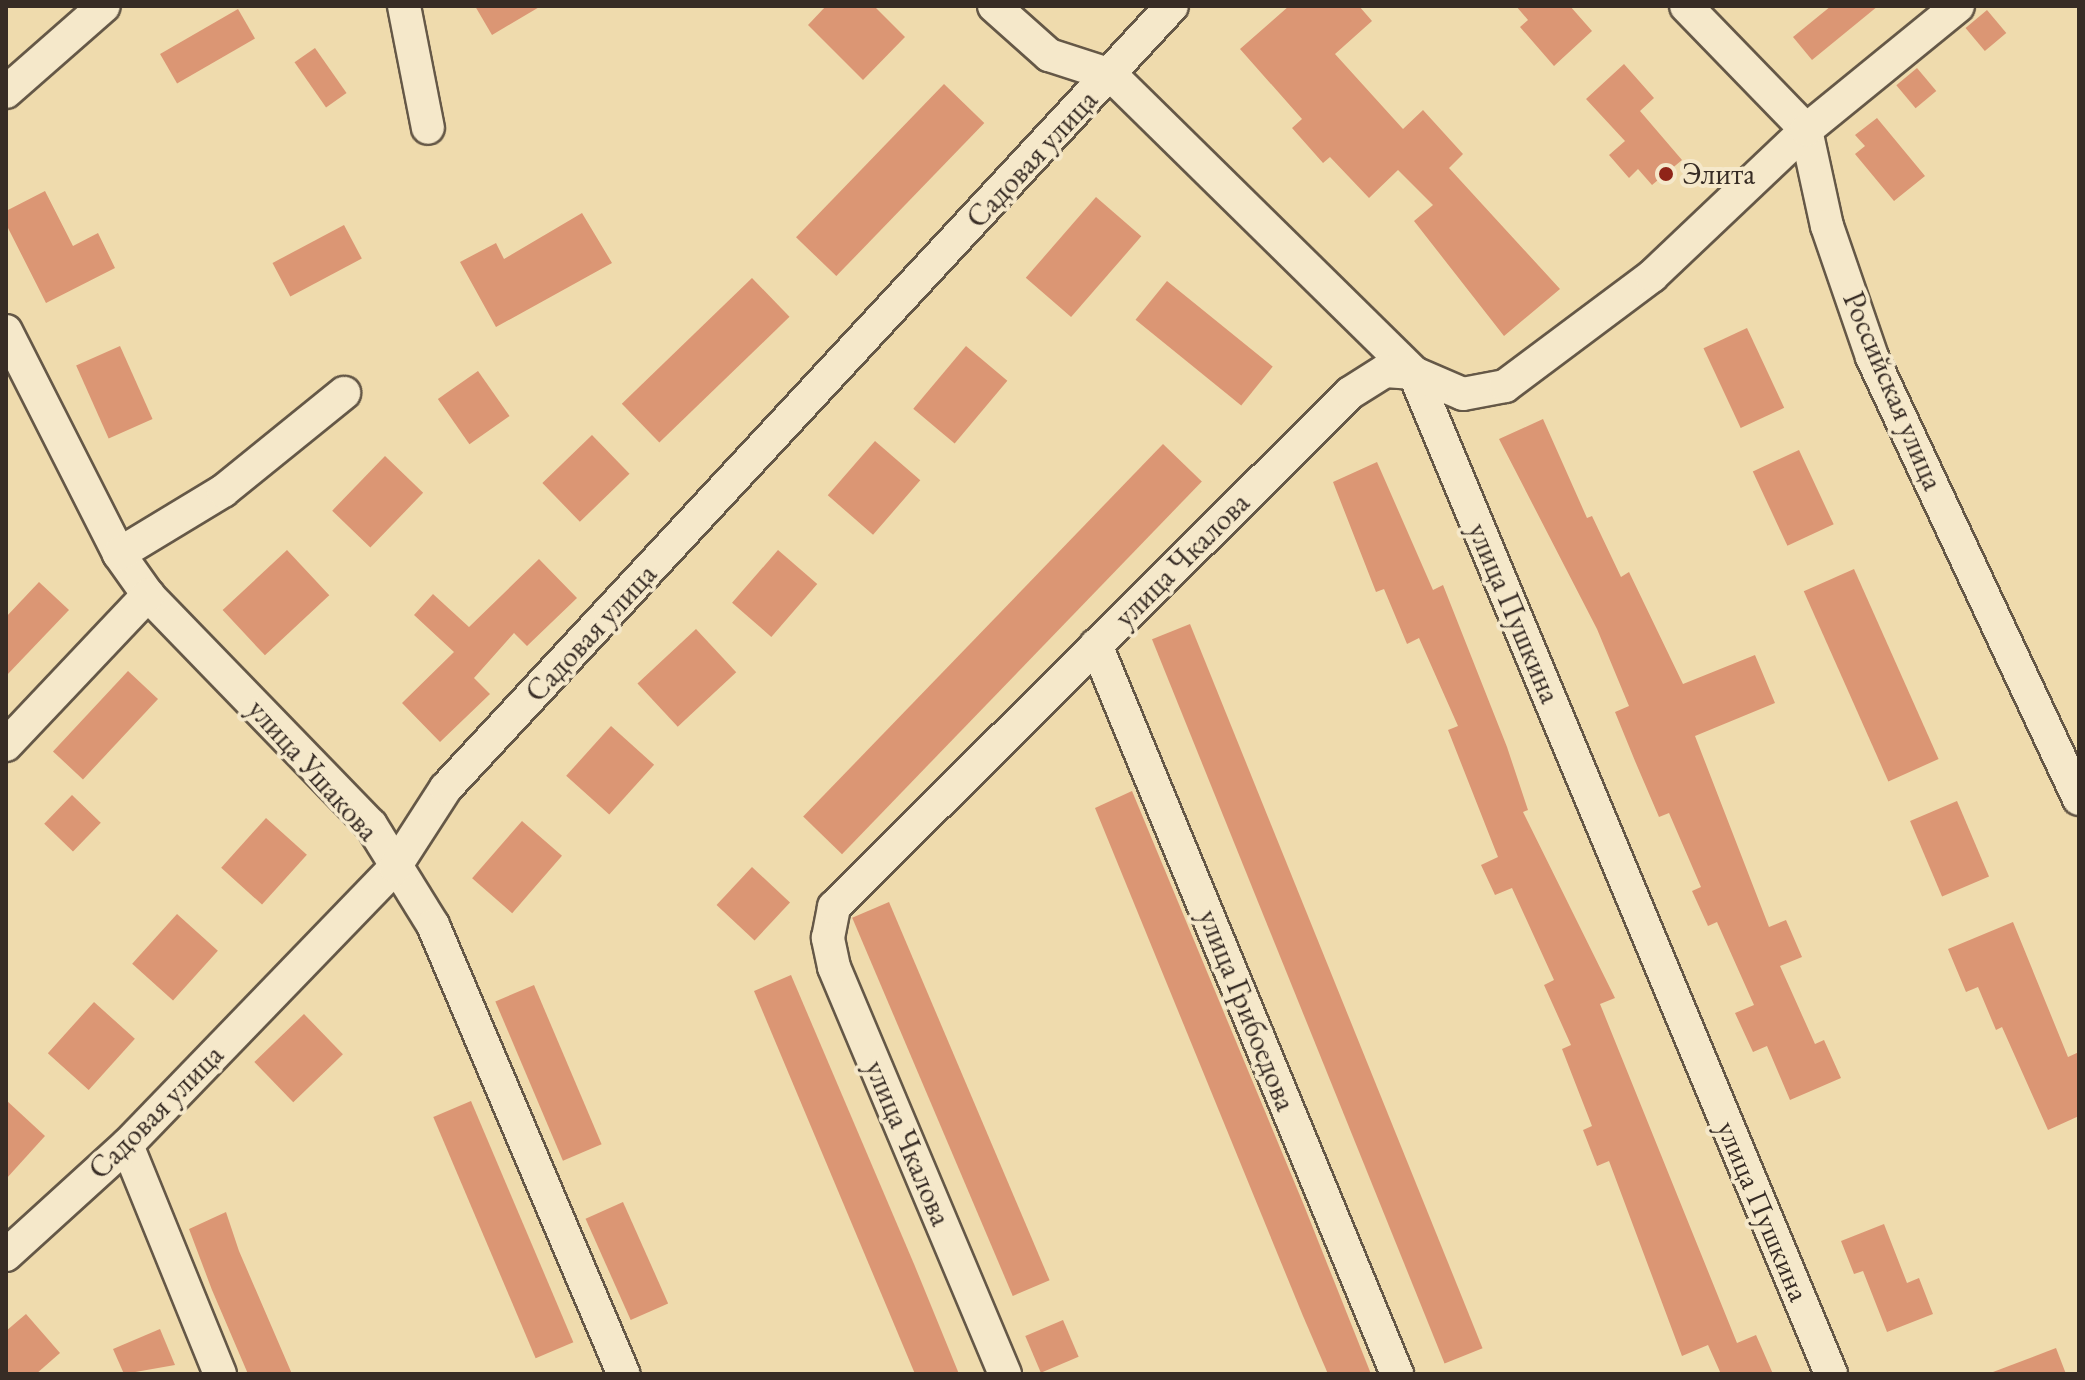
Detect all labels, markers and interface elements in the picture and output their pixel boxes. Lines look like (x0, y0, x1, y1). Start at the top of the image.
street label: Садовая улица (959, 82, 1105, 236)
place label: Элита (1682, 156, 1755, 192)
marker: Элита (1657, 165, 1675, 183)
street label: Российская улица (1835, 286, 1951, 496)
street label: улица Чкалова (1107, 485, 1257, 635)
street label: улица Пушкина (1460, 517, 1568, 709)
street label: Садовая улица (518, 556, 664, 710)
street label: улица Ушакова (240, 692, 386, 848)
street label: улица Грибоедова (1190, 904, 1304, 1116)
street label: Садовая улица (81, 1037, 231, 1187)
street label: улица Чкалова (857, 1055, 959, 1231)
street label: улица Пушкина (1709, 1115, 1817, 1307)

